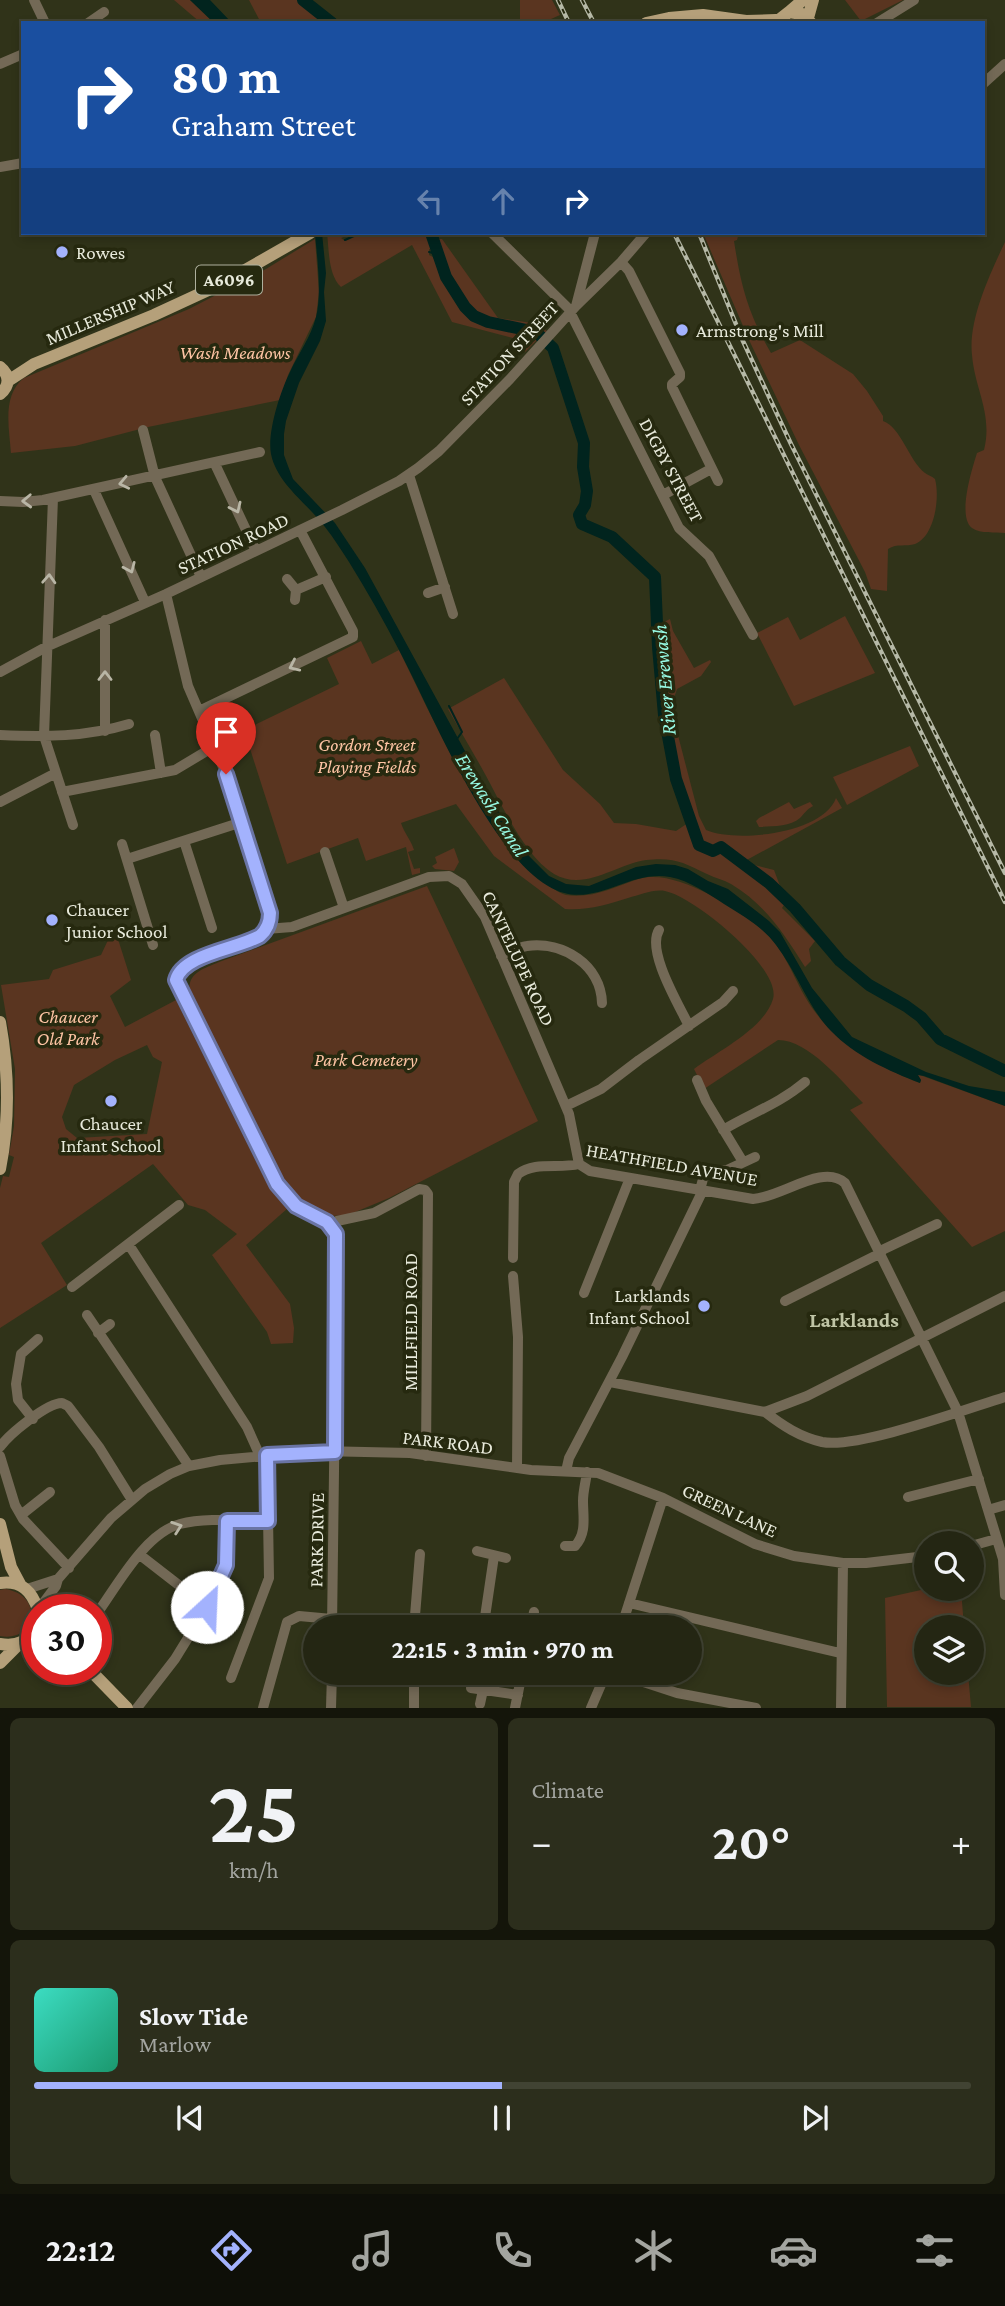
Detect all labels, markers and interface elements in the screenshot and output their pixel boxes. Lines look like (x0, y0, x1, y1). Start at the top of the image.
icon: right (56, 49, 147, 140)
text: 80 m (171, 49, 280, 104)
text: Graham Street (171, 107, 356, 143)
icon: left (411, 182, 449, 220)
icon: ahead (484, 182, 522, 220)
icon: right (557, 182, 595, 220)
place label: Rowes (76, 242, 125, 263)
marker: Rowes (54, 244, 70, 260)
road number: A6096 (196, 266, 262, 294)
street label: MILLERSHIP WAY (42, 275, 179, 349)
street label: STATION STREET (456, 297, 563, 410)
place label: Armstrong's Mill (696, 320, 824, 341)
marker: Armstrong's Mill (674, 322, 690, 338)
park label: Wash Meadows (179, 342, 291, 363)
street label: DIGBY STREET (635, 415, 708, 526)
one-way arrow (118, 475, 130, 490)
one-way arrow (21, 494, 32, 509)
one-way arrow (228, 500, 242, 513)
street label: STATION ROAD (174, 509, 292, 578)
one-way arrow (122, 561, 136, 573)
one-way arrow (42, 573, 57, 584)
water label: River Erewash (647, 624, 681, 736)
one-way arrow (289, 658, 301, 672)
one-way arrow (97, 670, 113, 680)
pin (196, 702, 256, 774)
icon: arrive (207, 713, 245, 751)
park label: Gordon Street Playing Fields (318, 734, 417, 777)
water label: Erewash Canal (451, 749, 534, 862)
street label: CANTELUPE ROAD (478, 887, 559, 1029)
place label: Chaucer Junior School (64, 899, 167, 942)
marker: Chaucer Junior School (44, 912, 60, 928)
park label: Chaucer Old Park (37, 1006, 100, 1049)
park label: Park Cemetery (314, 1049, 418, 1070)
marker: Chaucer Infant School (103, 1093, 119, 1109)
place label: Chaucer Infant School (60, 1113, 162, 1156)
street label: HEATHFIELD AVENUE (585, 1139, 759, 1190)
street label: MILLFIELD ROAD (400, 1253, 421, 1391)
place label: Larklands Infant School (589, 1285, 690, 1328)
marker: Larklands Infant School (696, 1298, 712, 1314)
district label: Larklands (809, 1308, 899, 1332)
street label: PARK ROAD (401, 1427, 494, 1458)
street label: GREEN LANE (679, 1479, 781, 1542)
street label: PARK DRIVE (305, 1492, 328, 1588)
one-way arrow (170, 1521, 182, 1535)
map controls (914, 1531, 984, 1685)
button: search (914, 1531, 984, 1601)
position arrow (170, 1570, 244, 1644)
speed limit sign: 30 (21, 1594, 112, 1685)
button: layers (914, 1615, 984, 1685)
text: 22:15 · 3 min · 970 m (392, 1635, 613, 1664)
text: 25 (208, 1760, 299, 1862)
text: Climate (532, 1777, 604, 1803)
text: 20° (712, 1812, 790, 1870)
text: − (532, 1821, 552, 1863)
text: + (951, 1821, 971, 1863)
text: km/h (229, 1857, 279, 1883)
text: Slow Tide (139, 2002, 248, 2031)
text: Marlow (139, 2031, 211, 2057)
icon: previous (171, 2099, 209, 2137)
icon: pause (483, 2099, 521, 2137)
icon: next (796, 2099, 834, 2137)
icon: directions (207, 2226, 256, 2275)
icon: music (348, 2226, 397, 2275)
icon: phone (488, 2226, 537, 2275)
icon: climate (629, 2226, 678, 2275)
icon: car (769, 2226, 818, 2275)
icon: filters (910, 2226, 959, 2275)
text: 22:12 (46, 2232, 115, 2268)

